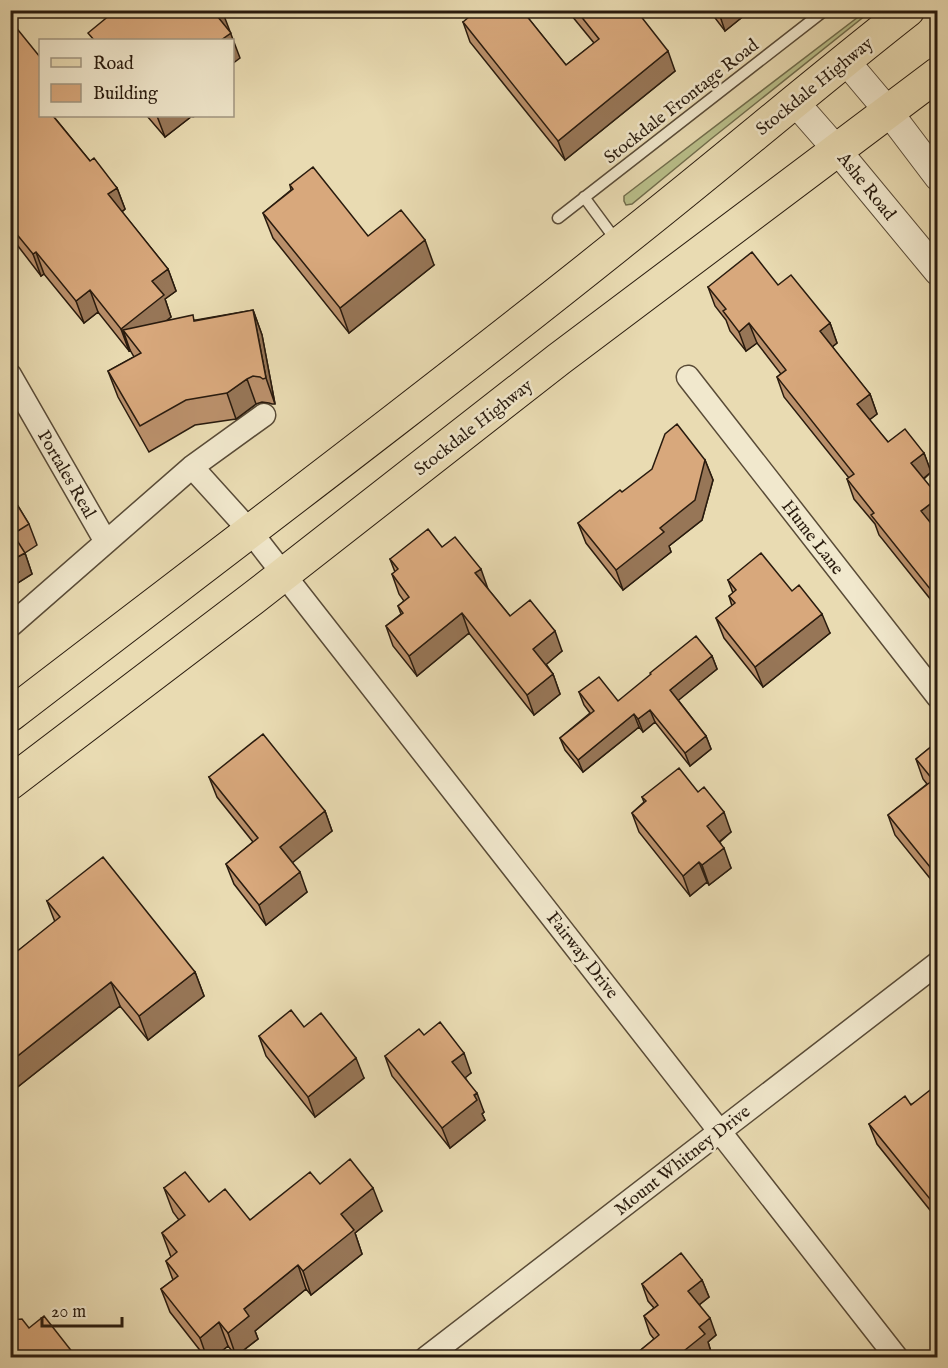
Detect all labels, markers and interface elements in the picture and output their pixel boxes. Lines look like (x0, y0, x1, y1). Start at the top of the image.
street label: Stockdale Highway (752, 33, 878, 142)
street label: Stockdale Frontage Road (600, 34, 764, 170)
legend (39, 39, 234, 117)
text: Road (93, 53, 134, 76)
text: Building (93, 83, 158, 106)
street label: Ashe Road (831, 147, 900, 226)
street label: Stockdale Highway (410, 375, 538, 482)
street label: Portales Real (31, 426, 100, 523)
street label: Hume Lane (775, 496, 848, 580)
street label: Fairway Drive (541, 908, 623, 1004)
street label: Mount Whitney Drive (610, 1101, 756, 1221)
scale bar (42, 1290, 122, 1328)
text: 20 m (51, 1301, 86, 1324)

